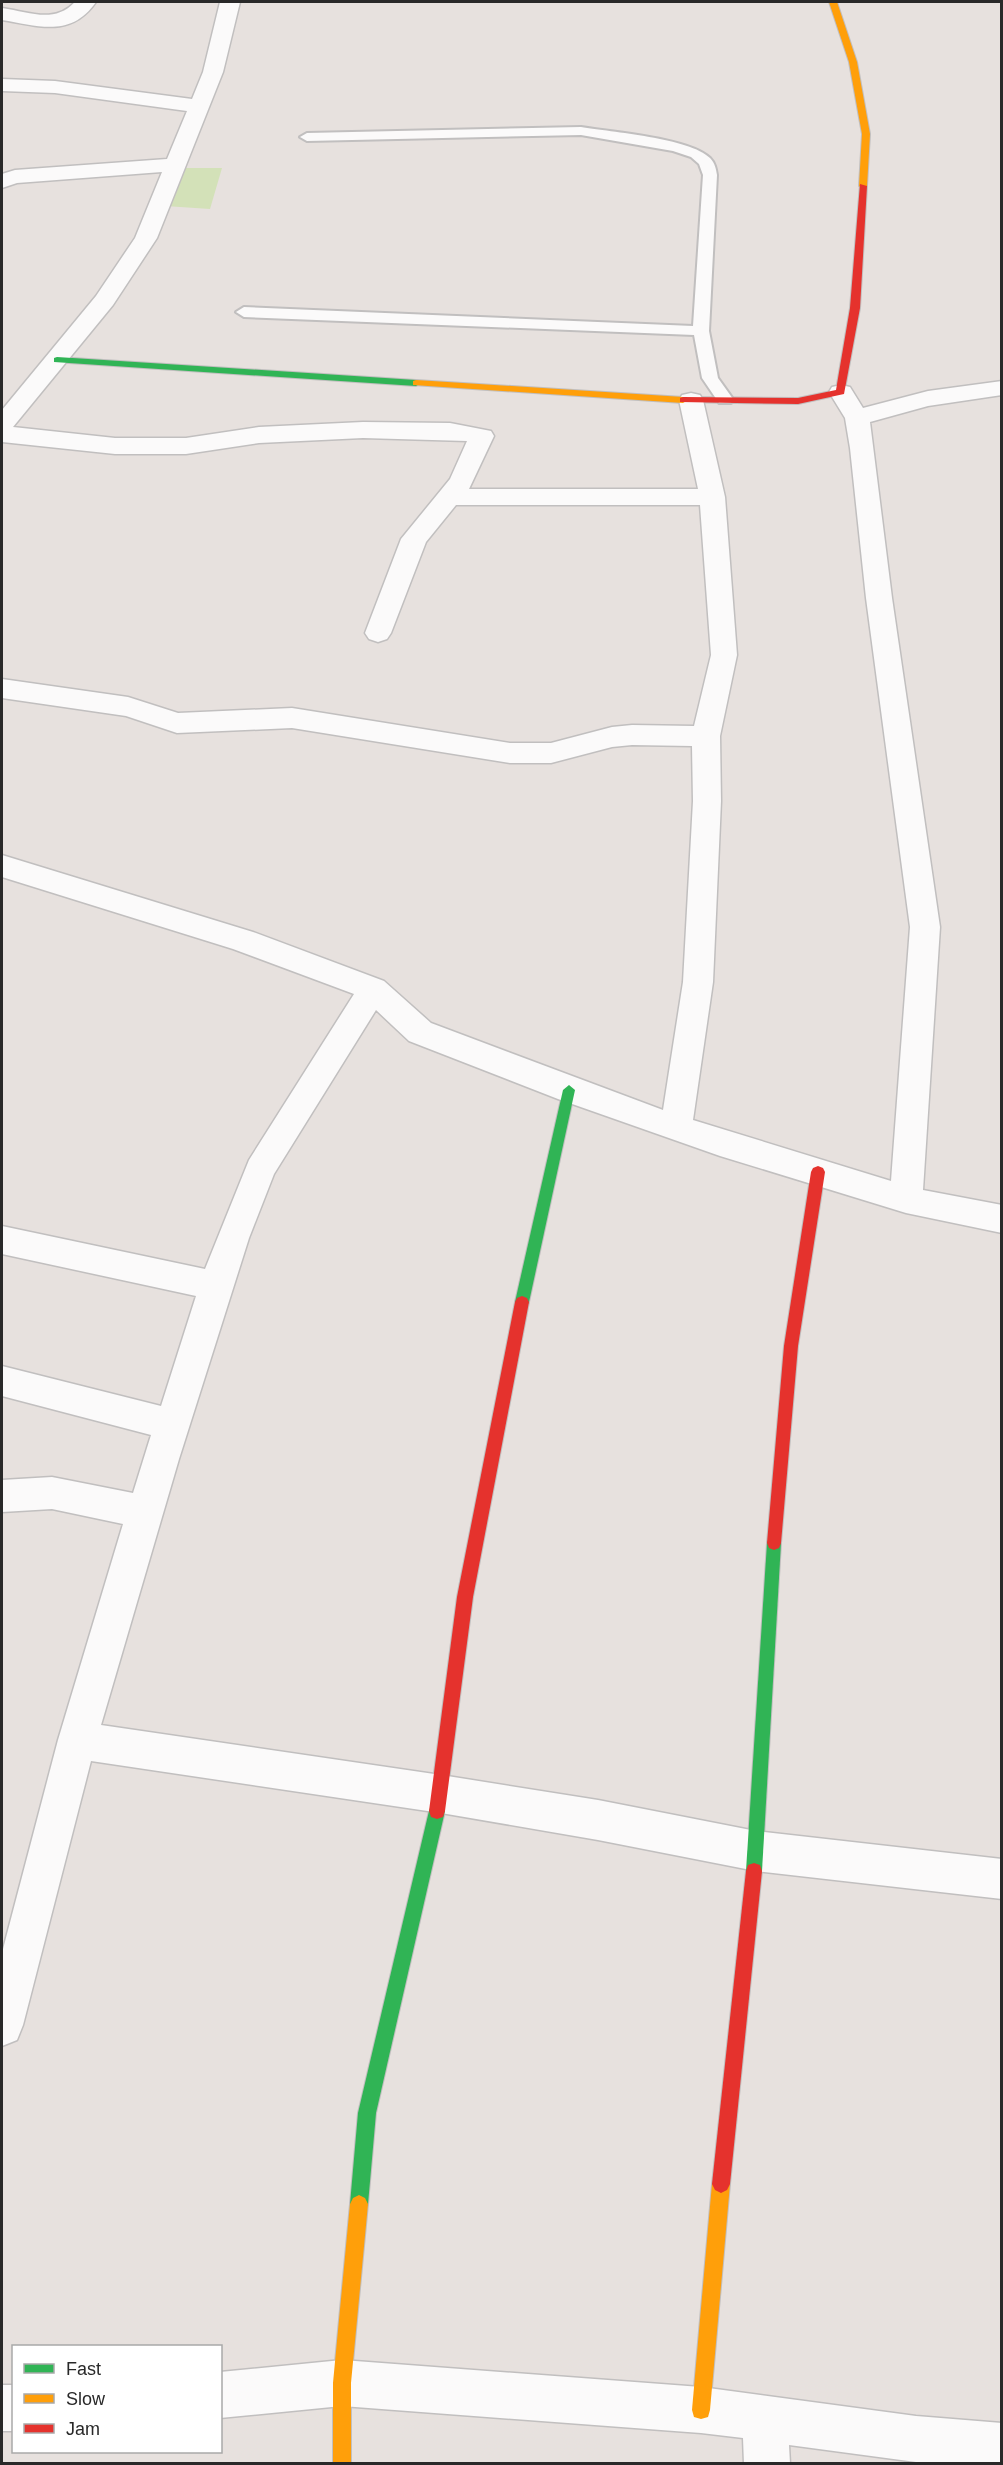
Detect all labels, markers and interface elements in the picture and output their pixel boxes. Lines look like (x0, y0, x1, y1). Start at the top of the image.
legend (12, 2345, 222, 2453)
text: Fast (66, 2359, 101, 2379)
text: Slow (66, 2389, 106, 2409)
text: Jam (66, 2419, 100, 2439)

